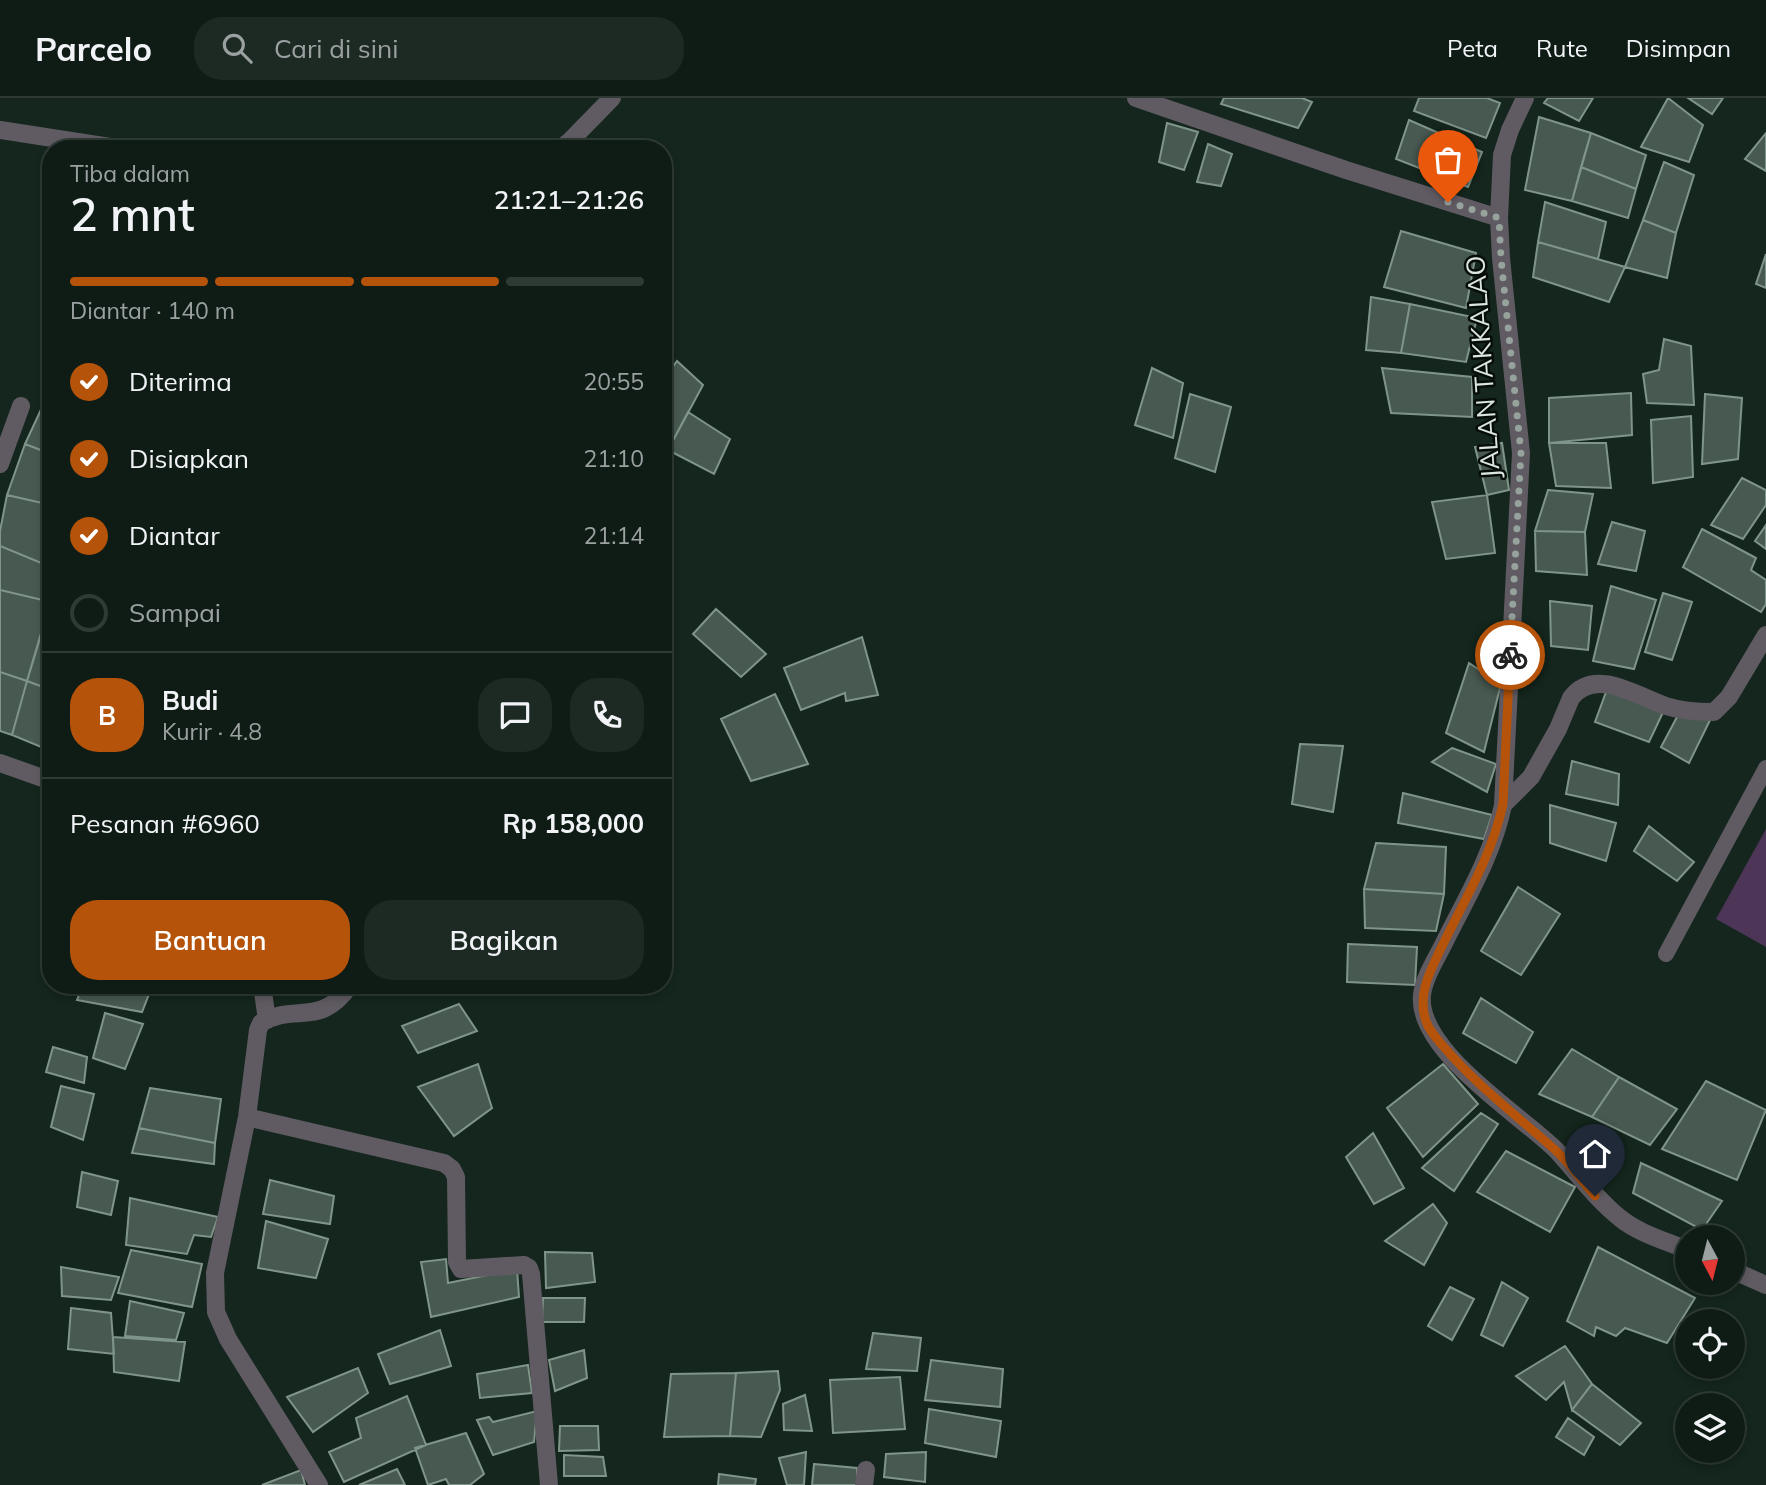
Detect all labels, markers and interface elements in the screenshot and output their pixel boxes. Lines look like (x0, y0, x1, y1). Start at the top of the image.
search box (194, 17, 684, 80)
text: Parcelo (35, 28, 152, 69)
icon: search (218, 29, 256, 67)
text: Cari di sini (274, 32, 398, 65)
text: Peta (1447, 33, 1498, 63)
text: Rute (1536, 33, 1588, 63)
text: Disimpan (1626, 33, 1731, 63)
pin (1418, 130, 1478, 202)
icon: bag (1429, 141, 1467, 179)
text: Tiba dalam (70, 159, 190, 188)
text: 21:21–21:26 (494, 183, 644, 216)
text: 2 mnt (70, 185, 195, 243)
street label: JALAN TAKKALAO (1458, 254, 1507, 480)
text: Diantar · 140 m (70, 296, 235, 325)
icon: check (70, 363, 108, 401)
text: Diterima (129, 365, 232, 398)
text: 20:55 (584, 367, 644, 396)
icon: check (70, 440, 108, 478)
text: Disiapkan (129, 442, 249, 475)
text: 21:10 (584, 444, 644, 473)
icon: check (70, 517, 108, 555)
text: Diantar (129, 519, 220, 552)
text: 21:14 (584, 521, 644, 550)
text: Sampai (129, 596, 221, 629)
courier (1475, 620, 1545, 690)
icon: bike (1491, 636, 1529, 674)
button: chat (478, 678, 552, 752)
button: phone (570, 678, 644, 752)
text: Budi (162, 684, 218, 717)
text: B (98, 699, 116, 732)
text: Kurir · 4.8 (162, 717, 262, 746)
text: Pesanan #6960 (70, 807, 260, 840)
text: Rp 158,000 (502, 807, 644, 840)
button: Bantuan (70, 900, 350, 980)
button: Bagikan (364, 900, 644, 980)
pin (1565, 1124, 1625, 1196)
icon: home (1576, 1135, 1614, 1173)
north arrow (1675, 1225, 1745, 1295)
map controls (1675, 1225, 1745, 1463)
button: locate (1675, 1309, 1745, 1379)
button: layers (1675, 1393, 1745, 1463)

